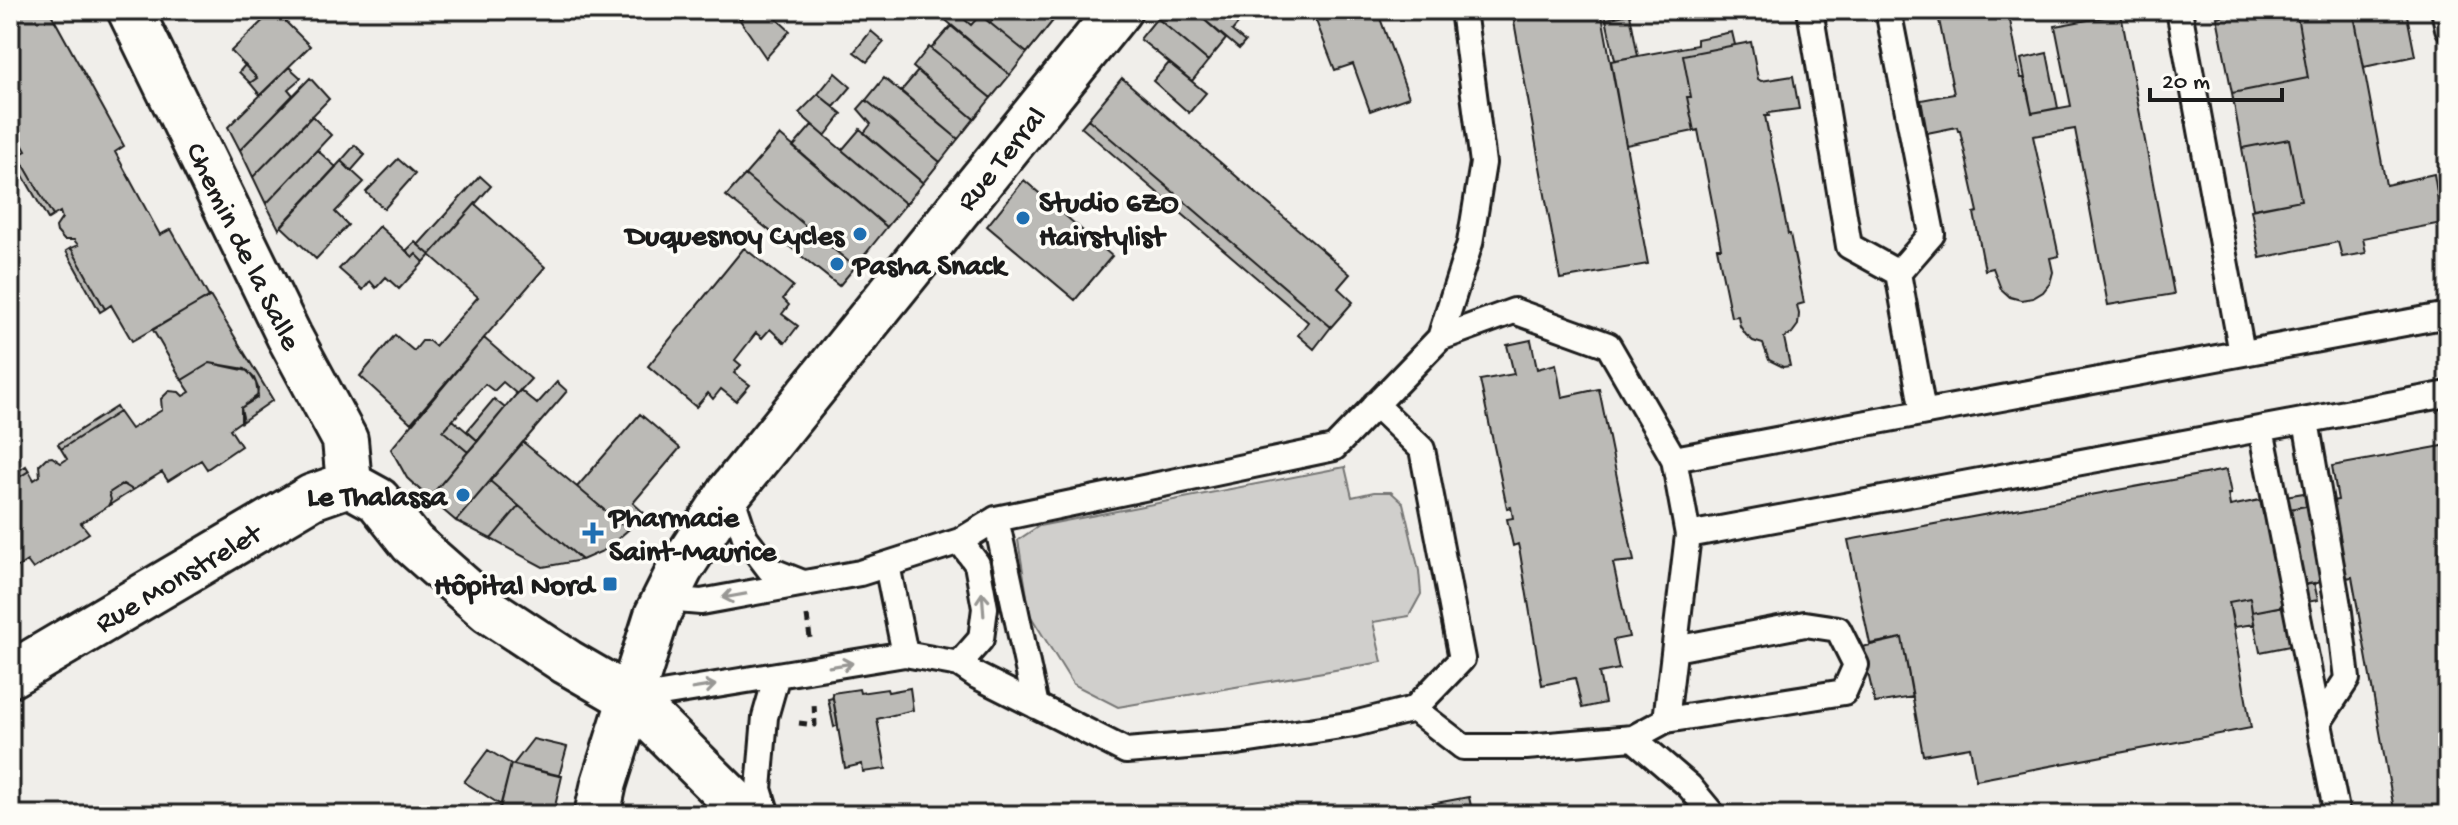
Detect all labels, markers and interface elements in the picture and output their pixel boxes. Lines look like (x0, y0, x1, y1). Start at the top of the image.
scale bar (2150, 52, 2282, 102)
text: 20 m (2162, 69, 2210, 98)
street label: Rue Terral (951, 101, 1056, 220)
street label: Chemin de la Salle (175, 138, 307, 358)
place label: Studio 6ZO Hairstylist (1039, 188, 1179, 257)
marker: Studio 6ZO Hairstylist (1014, 209, 1032, 227)
place label: Duquesnoy Cycles (623, 221, 846, 256)
marker: Duquesnoy Cycles (851, 225, 869, 243)
place label: Pasha Snack (851, 251, 1009, 286)
marker: Pasha Snack (828, 255, 846, 273)
place label: Le Thalassa (307, 482, 448, 517)
marker: Le Thalassa (454, 486, 472, 504)
place label: Pharmacie Saint-Maurice (607, 503, 778, 572)
street label: Rue Monstrelet (90, 516, 271, 643)
marker: Pharmacie Saint-Maurice (584, 524, 602, 542)
place label: Hôpital Nord (434, 571, 597, 606)
marker: Hôpital Nord (601, 575, 619, 593)
one-way arrow (722, 589, 747, 604)
one-way arrow (975, 591, 990, 618)
one-way arrow (828, 656, 853, 671)
one-way arrow (691, 679, 716, 694)

